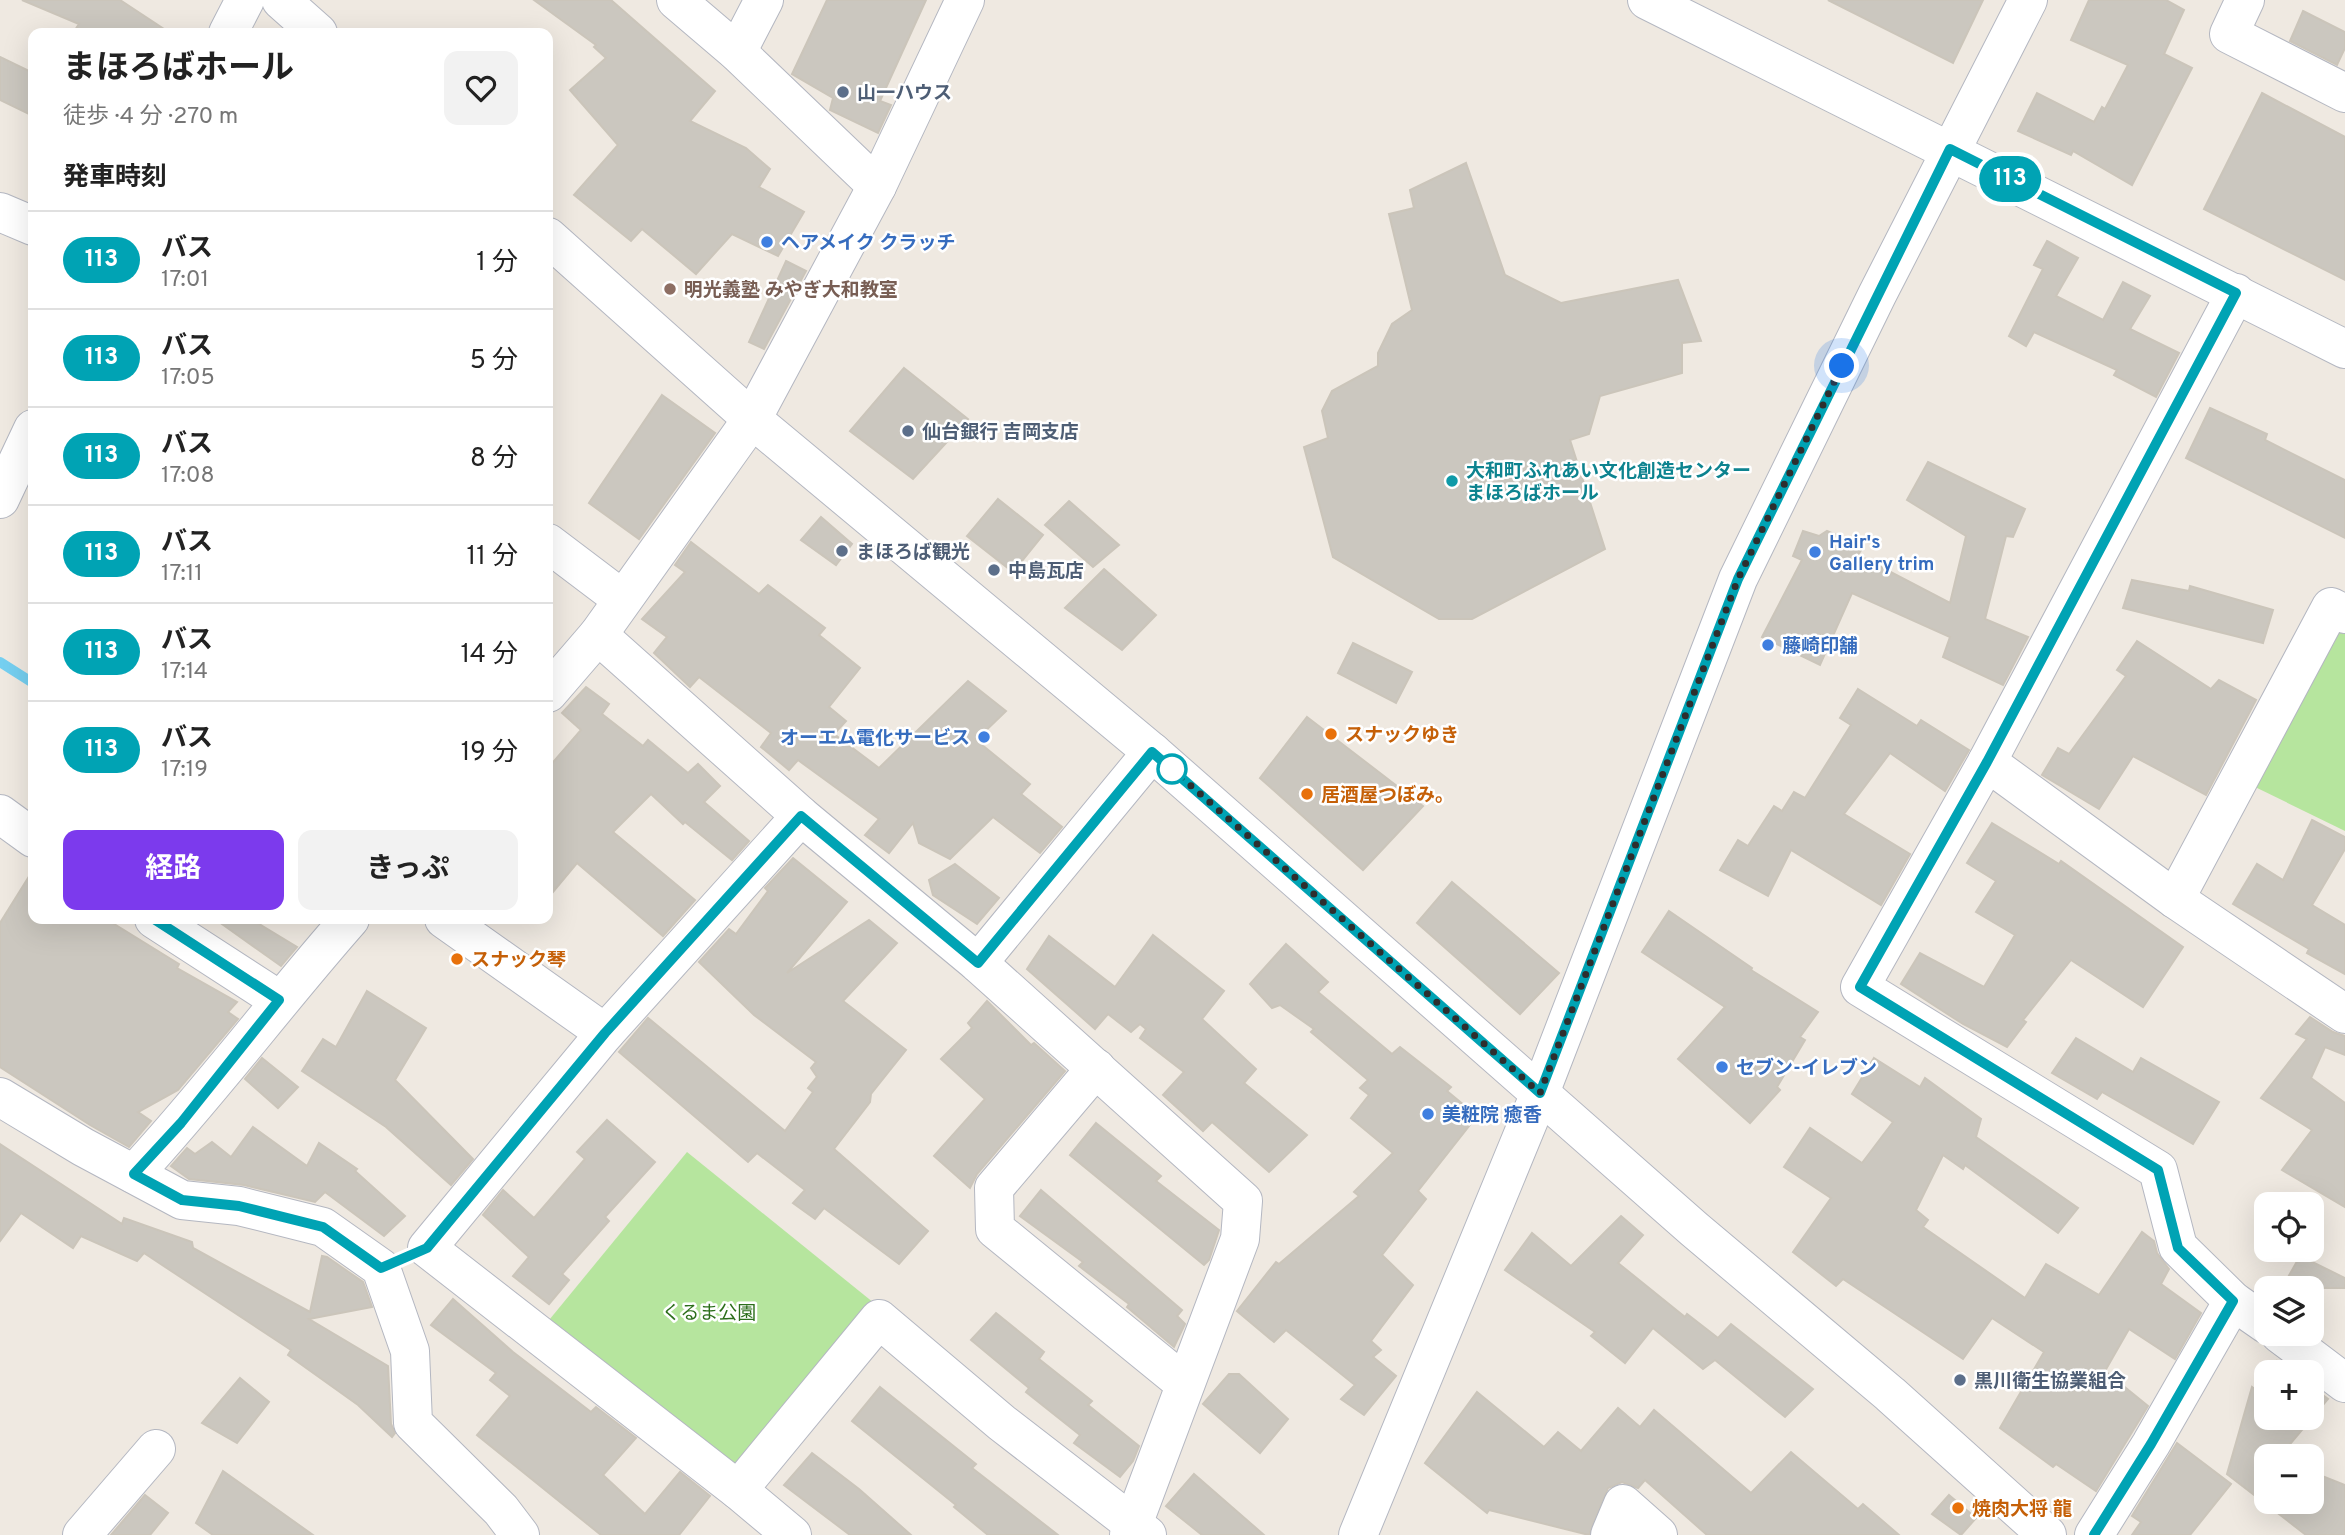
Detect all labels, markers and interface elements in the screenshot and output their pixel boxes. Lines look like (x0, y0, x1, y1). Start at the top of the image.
text: まほろばホール (63, 49, 294, 91)
button: heart (444, 51, 518, 125)
place label: 山一ハウス (857, 82, 952, 106)
marker: 山一ハウス (835, 84, 851, 100)
text: 徒歩 · 4 分 · 270 m (63, 103, 238, 132)
line badge: 113 (1970, 156, 2050, 202)
text: 発車時刻 (63, 162, 167, 195)
text: 113 (1993, 164, 2027, 194)
place label: ヘアメイク クラッチ (781, 232, 955, 256)
text: バス (161, 233, 213, 266)
marker: ヘアメイク クラッチ (759, 234, 775, 250)
text: 113 (85, 245, 118, 275)
text: 1 分 (476, 247, 518, 280)
text: 17:01 (161, 266, 209, 295)
place label: 明光義塾 みやぎ大和教室 (684, 279, 898, 303)
marker: 明光義塾 みやぎ大和教室 (662, 281, 678, 297)
text: バス (161, 331, 213, 364)
text: 113 (85, 343, 118, 373)
text: 5 分 (470, 345, 518, 378)
your location (1824, 348, 1859, 383)
text: 17:05 (161, 364, 215, 393)
place label: 仙台銀行 吉岡支店 (922, 421, 1079, 445)
marker: 仙台銀行 吉岡支店 (900, 423, 916, 439)
text: バス (161, 429, 213, 462)
text: 113 (85, 441, 118, 471)
text: 8 分 (470, 443, 518, 476)
place label: 大和町ふれあい文化創造センター まほろばホール (1466, 460, 1751, 506)
text: 17:08 (161, 462, 215, 491)
marker: 大和町ふれあい文化創造センター まほろばホール (1444, 473, 1460, 489)
text: バス (161, 527, 213, 560)
place label: Hair's Gallery trim (1829, 531, 1934, 577)
text: 113 (85, 539, 118, 569)
text: 11 分 (466, 541, 518, 574)
place label: まほろば観光 (856, 541, 970, 565)
marker: まほろば観光 (834, 543, 850, 559)
marker: Hair's Gallery trim (1807, 544, 1823, 560)
text: 17:11 (161, 560, 203, 589)
place label: 中島瓦店 (1008, 560, 1084, 584)
marker: 中島瓦店 (986, 562, 1002, 578)
text: バス (161, 625, 213, 658)
place label: 藤崎印舗 (1782, 635, 1858, 659)
text: 113 (85, 637, 118, 667)
marker: 藤崎印舗 (1760, 637, 1776, 653)
text: 14 分 (461, 639, 518, 672)
text: 17:14 (161, 658, 208, 687)
text: バス (161, 723, 213, 756)
place label: スナックゆき (1345, 724, 1459, 748)
marker: スナックゆき (1323, 726, 1339, 742)
place label: オーエム電化サービス (780, 727, 970, 751)
marker: オーエム電化サービス (976, 729, 992, 745)
text: 113 (85, 735, 118, 765)
text: 19 分 (461, 737, 518, 770)
unlabelled marker (1157, 754, 1187, 784)
text: 17:19 (161, 756, 208, 785)
place label: 居酒屋つぼみ。 (1321, 784, 1454, 808)
marker: 居酒屋つぼみ。 (1299, 786, 1315, 802)
button: 経路 (63, 830, 284, 910)
button: きっぷ (298, 830, 518, 910)
place label: スナック琴 (471, 949, 566, 973)
marker: スナック琴 (449, 951, 465, 967)
place label: セブン-イレブン (1736, 1057, 1877, 1081)
marker: セブン-イレブン (1714, 1059, 1730, 1075)
place label: 美粧院 癒香 (1442, 1104, 1542, 1128)
marker: 美粧院 癒香 (1420, 1106, 1436, 1122)
map controls (2254, 1192, 2324, 1514)
button: locate (2254, 1192, 2324, 1262)
button: layers (2254, 1276, 2324, 1346)
park label: くるま公園 (662, 1302, 756, 1326)
button: + (2254, 1360, 2324, 1430)
place label: 黒川衛生協業組合 (1974, 1370, 2126, 1394)
marker: 黒川衛生協業組合 (1952, 1372, 1968, 1388)
button: − (2254, 1444, 2324, 1514)
place label: 焼肉大将 龍 (1972, 1498, 2072, 1522)
marker: 焼肉大将 龍 (1950, 1500, 1966, 1516)

